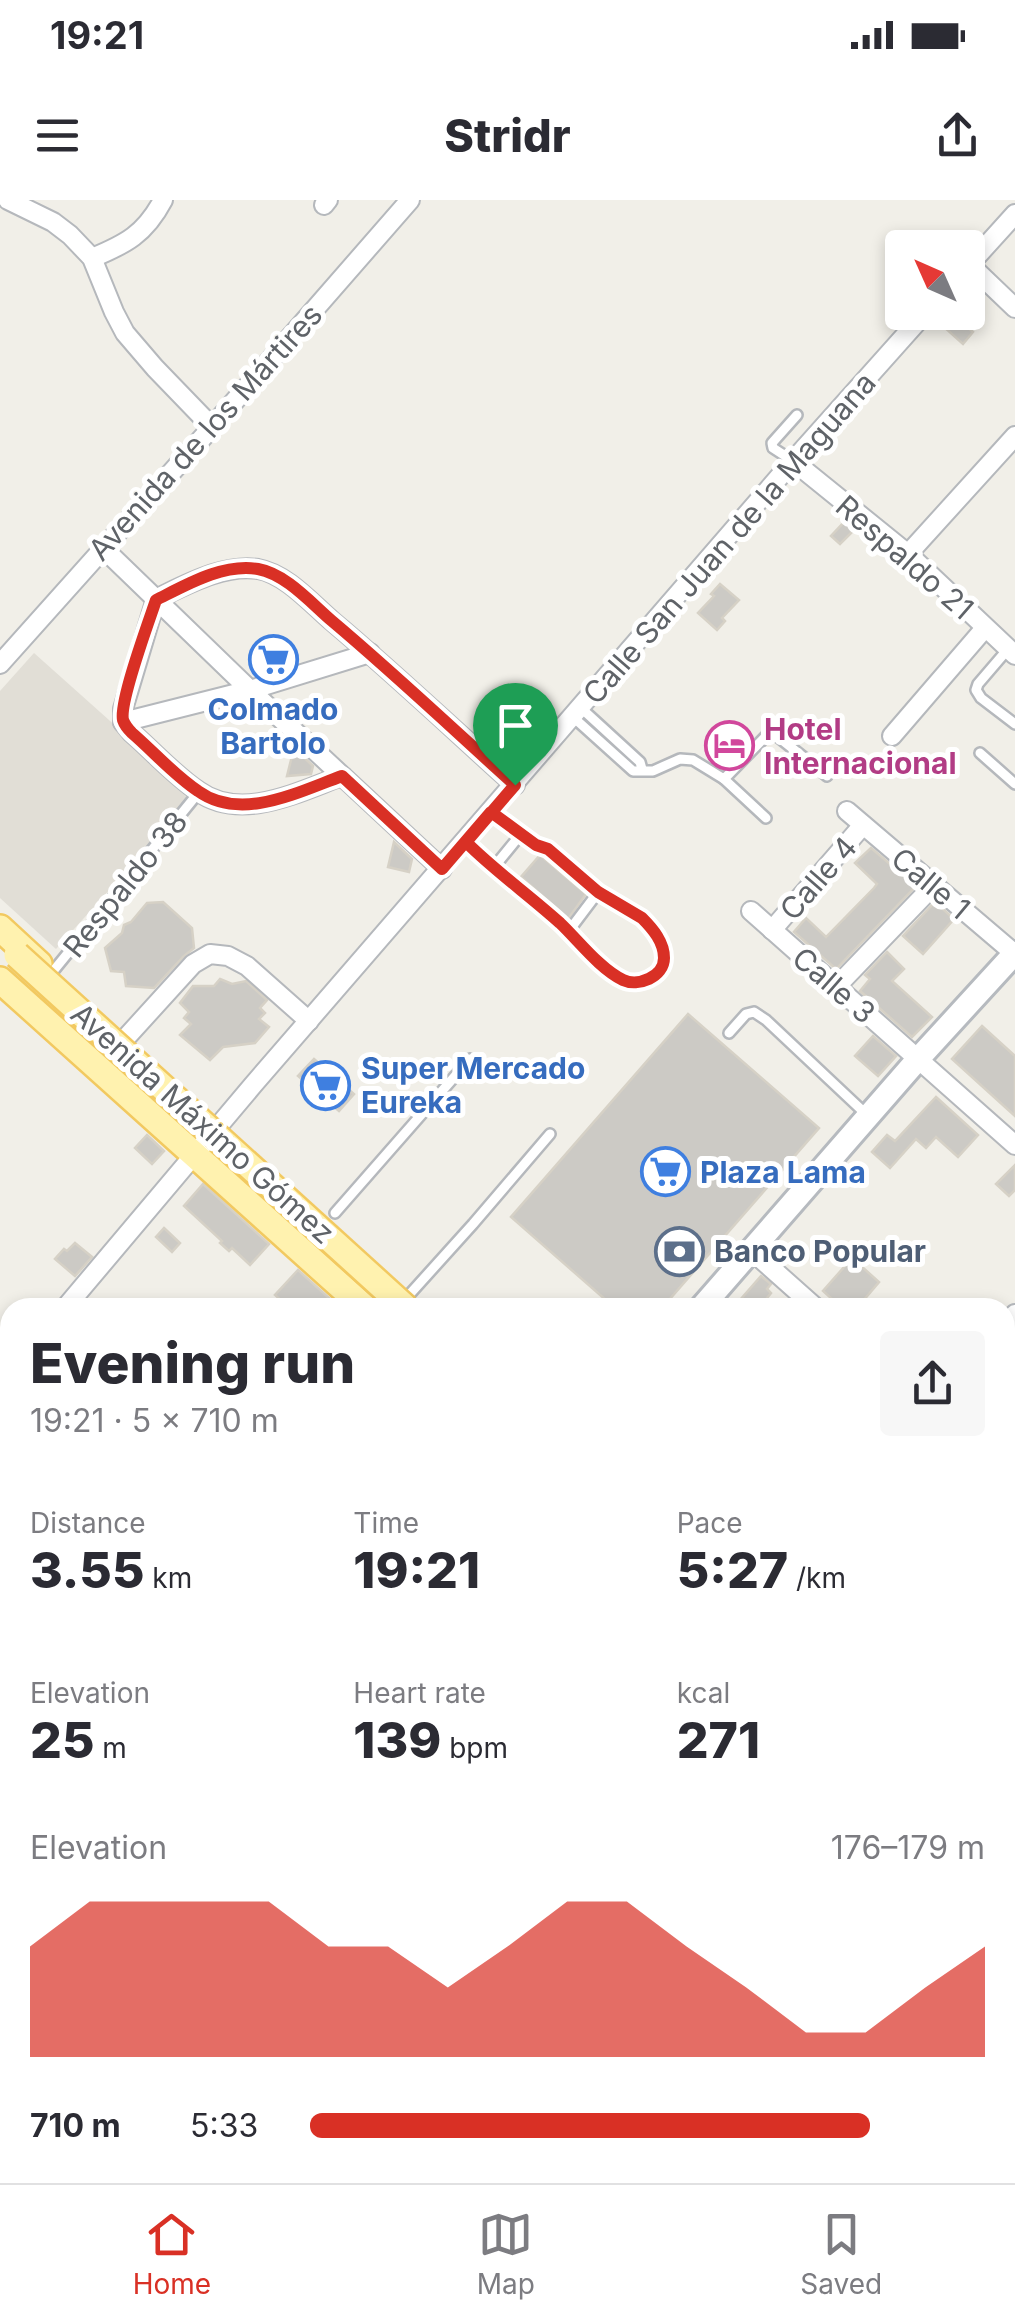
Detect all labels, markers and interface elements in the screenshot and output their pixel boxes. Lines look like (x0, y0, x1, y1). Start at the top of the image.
text: 19:21 (50, 12, 144, 58)
icon: menu (30, 108, 85, 163)
text: Stridr (444, 108, 571, 163)
icon: share (930, 108, 985, 163)
north arrow (885, 230, 985, 330)
map controls (885, 230, 985, 330)
street label: Avenida de los Mártires (81, 297, 329, 567)
street label: Calle San Juan de la Maguana (575, 365, 883, 711)
street label: Respaldo 21 (829, 488, 981, 626)
supermarket icon: Colmado Bartolo (247, 634, 299, 686)
pin (473, 683, 558, 786)
place label: Colmado Bartolo (208, 691, 338, 761)
icon: arrive (488, 698, 543, 753)
place label: Hotel Internacional (764, 711, 957, 781)
hotel icon: Hotel Internacional (703, 720, 755, 772)
street label: Respaldo 38 (55, 804, 195, 964)
street label: Calle 4 (772, 829, 864, 927)
street label: Calle 1 (884, 840, 978, 926)
street label: Calle 3 (785, 939, 883, 1031)
street label: Avenida Máximo Gómez (64, 995, 342, 1251)
place label: Super Mercado Eureka (361, 1050, 585, 1120)
supermarket icon: Super Mercado Eureka (300, 1059, 352, 1111)
supermarket icon: Plaza Lama (639, 1146, 691, 1198)
place label: Plaza Lama (700, 1154, 866, 1190)
bank icon: Banco Popular (653, 1225, 705, 1277)
place label: Banco Popular (714, 1233, 926, 1269)
text: Evening run (30, 1330, 355, 1396)
button: share (880, 1331, 985, 1436)
text: 19:21 · 5 × 710 m (30, 1401, 279, 1440)
text: Distance (30, 1506, 146, 1540)
text: Time (353, 1506, 419, 1540)
text: Pace (677, 1506, 743, 1540)
text: 3.55 (30, 1540, 144, 1600)
text: 19:21 (353, 1540, 480, 1600)
text: 5:27 (677, 1540, 788, 1600)
text: km (144, 1561, 192, 1595)
text: /km (788, 1561, 846, 1595)
text: Elevation (30, 1676, 150, 1710)
text: Heart rate (353, 1676, 486, 1710)
text: kcal (677, 1676, 730, 1710)
text: 25 (30, 1710, 94, 1770)
text: 139 (353, 1710, 441, 1770)
text: 271 (677, 1710, 760, 1770)
text: m (94, 1731, 127, 1765)
text: bpm (441, 1731, 508, 1765)
text: Elevation (30, 1828, 167, 1867)
text: 176–179 m (831, 1828, 985, 1867)
text: 710 m (30, 2106, 121, 2145)
text: 5:33 (190, 2106, 258, 2145)
tab: Home (133, 2207, 211, 2301)
tab: Map (477, 2207, 535, 2301)
tab: Saved (800, 2207, 882, 2301)

